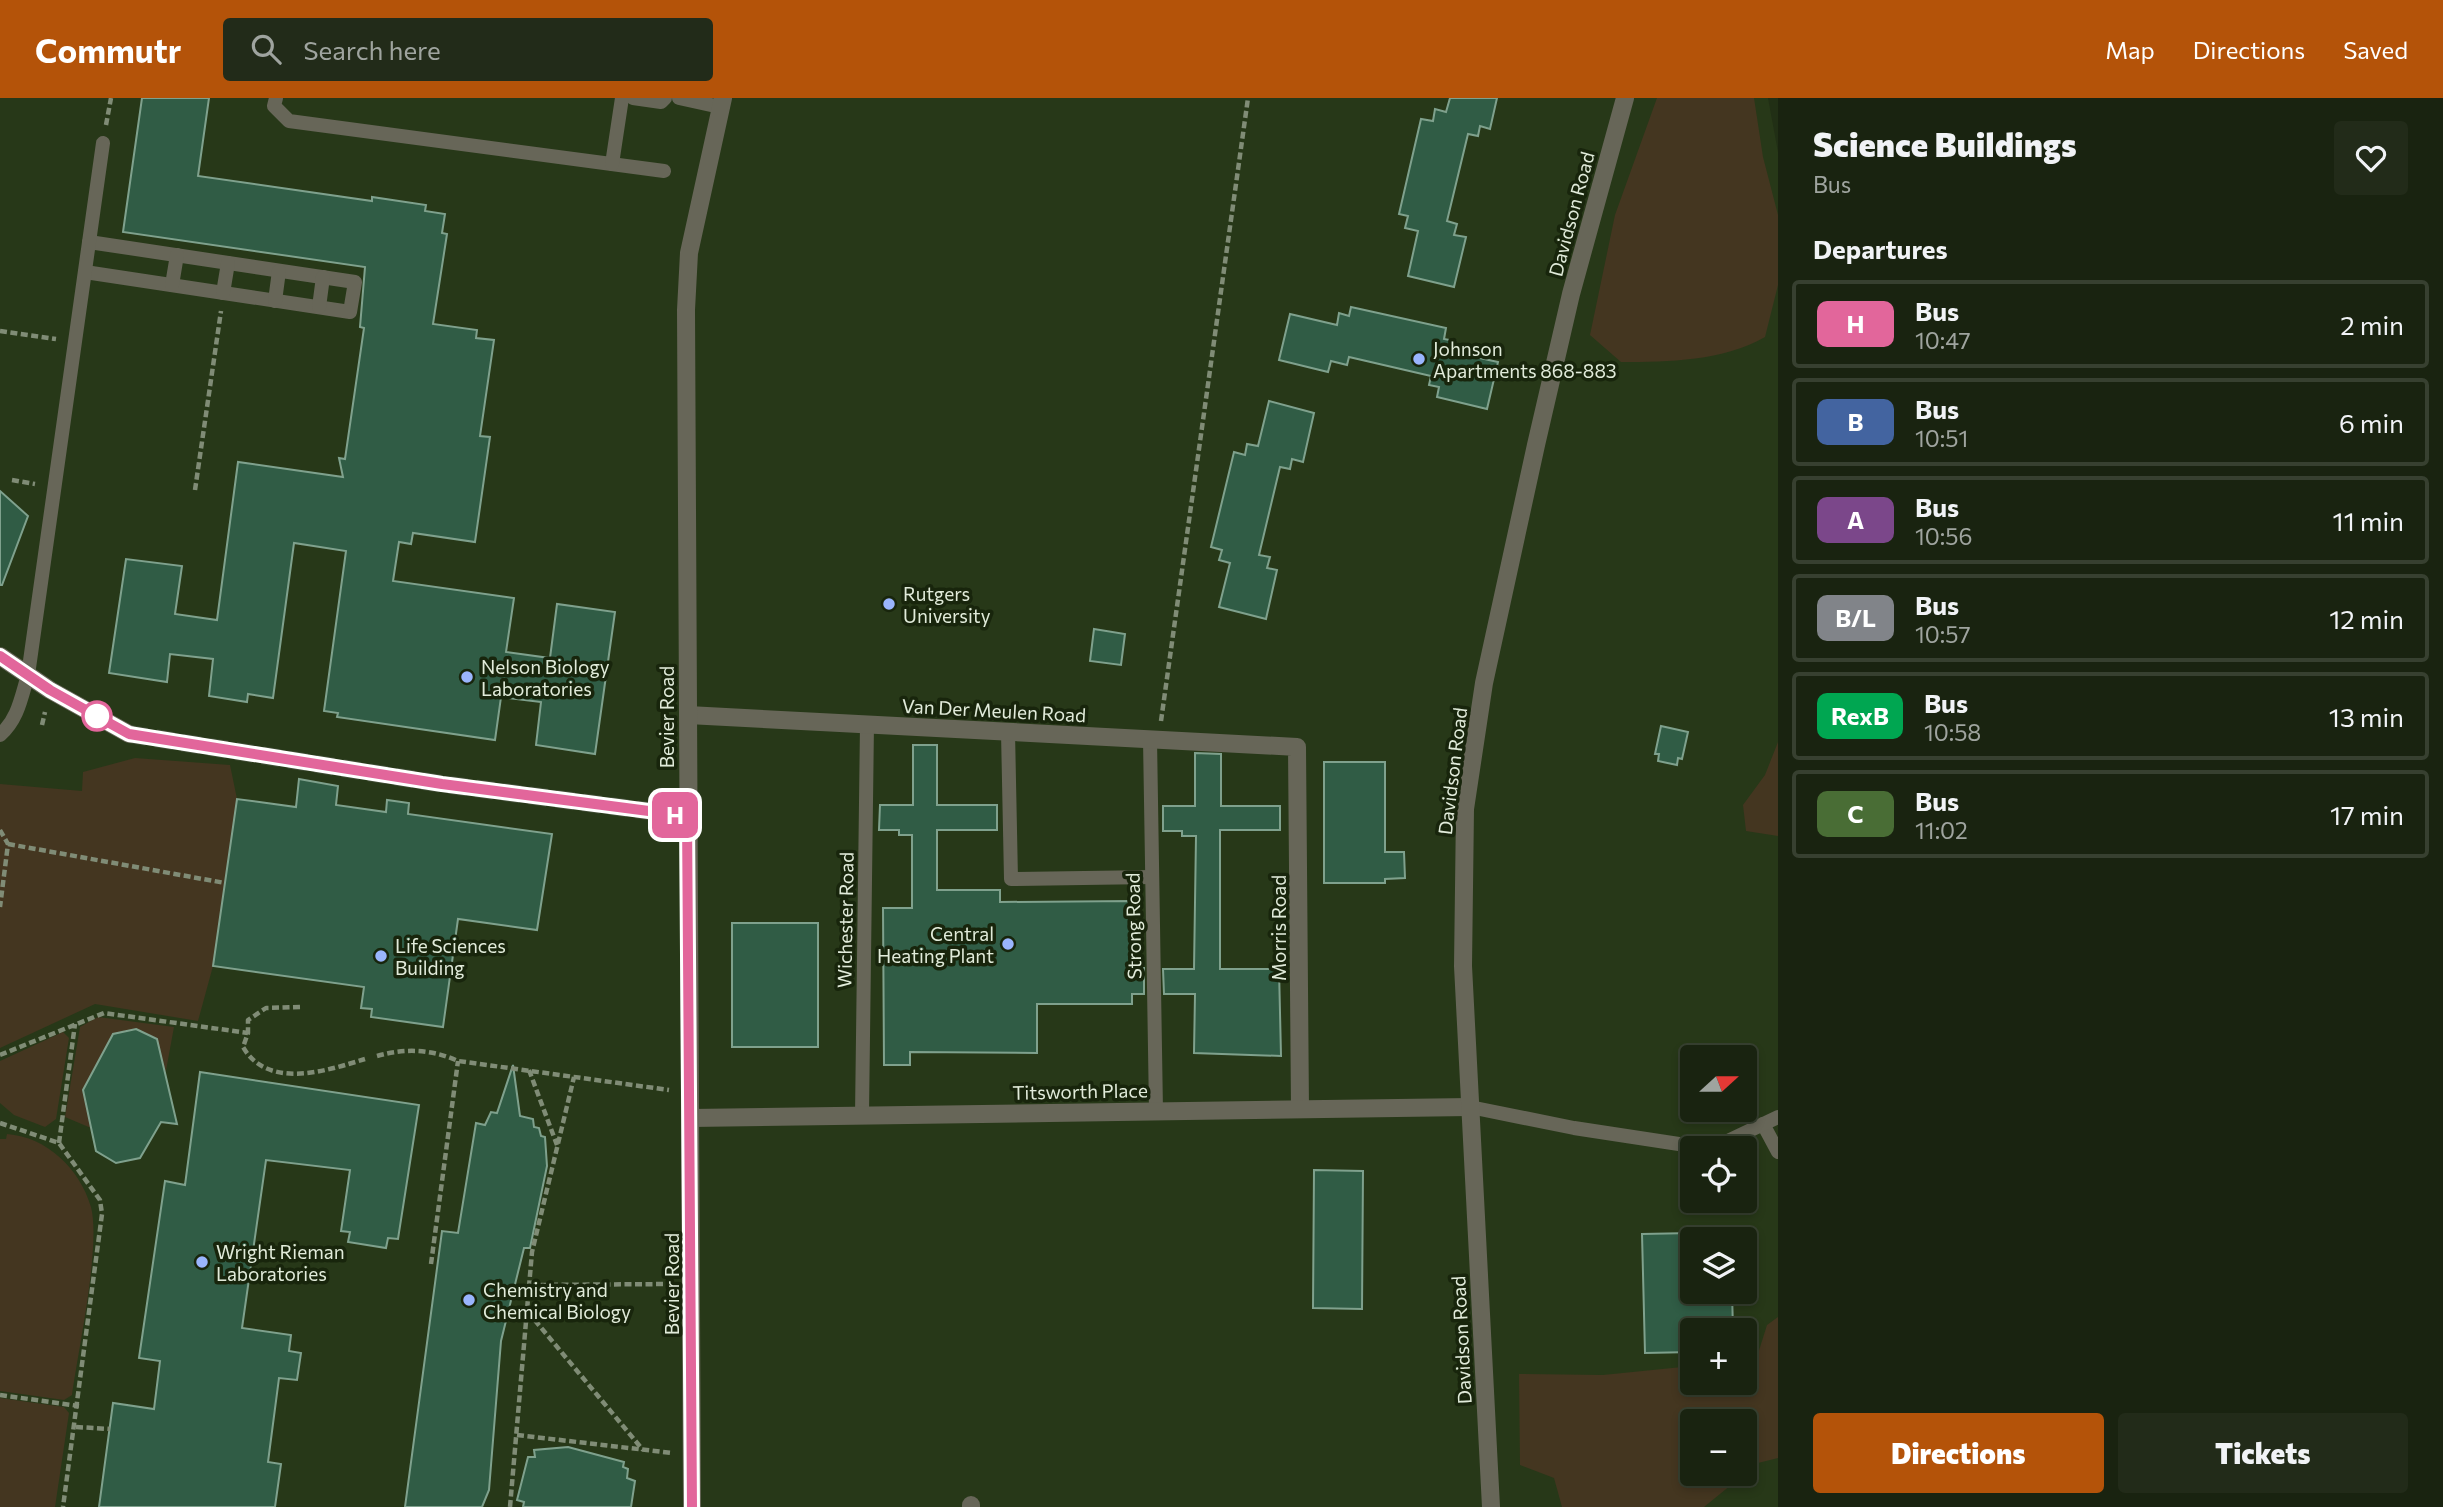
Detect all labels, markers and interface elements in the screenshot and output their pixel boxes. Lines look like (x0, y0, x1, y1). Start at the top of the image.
search box (223, 18, 713, 81)
text: Commutr (35, 29, 181, 70)
icon: search (247, 30, 285, 68)
text: Search here (303, 34, 441, 65)
text: Map (2105, 35, 2155, 64)
text: Directions (2193, 35, 2305, 64)
text: Saved (2343, 35, 2408, 64)
button: heart (2334, 121, 2408, 195)
text: Science Buildings (1813, 123, 2077, 164)
street label: Davidson Road (1543, 149, 1599, 279)
text: Bus (1813, 170, 1851, 198)
text: Departures (1813, 233, 1948, 264)
text: Bus (1915, 295, 1959, 326)
text: H (1846, 309, 1865, 338)
text: 2 min (2340, 309, 2404, 340)
text: 10:47 (1915, 326, 1971, 354)
place label: Johnson Apartments 868-883 (1433, 337, 1617, 382)
marker: Johnson Apartments 868-883 (1411, 351, 1427, 367)
text: Bus (1915, 393, 1959, 424)
text: B (1848, 407, 1863, 436)
text: 6 min (2339, 407, 2404, 438)
text: 10:51 (1915, 424, 1968, 452)
text: Bus (1915, 491, 1959, 522)
text: A (1847, 505, 1864, 534)
text: 11 min (2333, 505, 2404, 536)
text: 10:56 (1915, 522, 1972, 550)
place label: Rutgers University (903, 582, 991, 627)
text: Bus (1915, 589, 1959, 620)
marker: Rutgers University (881, 596, 897, 612)
text: B/L (1835, 603, 1876, 632)
text: 12 min (2329, 603, 2404, 634)
text: 10:57 (1915, 620, 1971, 648)
place label: Nelson Biology Laboratories (481, 655, 610, 700)
street label: Bevier Road (655, 666, 678, 768)
marker: Nelson Biology Laboratories (459, 669, 475, 685)
text: Bus (1924, 687, 1968, 718)
street label: Van Der Meulen Road (901, 694, 1087, 726)
unlabelled marker (82, 701, 112, 731)
text: RexB (1831, 701, 1889, 730)
text: 13 min (2329, 701, 2404, 732)
street label: Davidson Road (1433, 706, 1471, 836)
text: 10:58 (1924, 718, 1981, 746)
text: Bus (1915, 785, 1959, 816)
line badge: H (652, 792, 698, 838)
text: C (1847, 799, 1864, 828)
text: 17 min (2330, 799, 2404, 830)
text: H (666, 800, 684, 829)
text: 11:02 (1915, 816, 1968, 844)
street label: Wichester Road (832, 852, 858, 988)
street label: Strong Road (1121, 873, 1145, 979)
street label: Morris Road (1267, 875, 1290, 981)
place label: Central Heating Plant (877, 922, 994, 967)
place label: Life Sciences Building (395, 934, 506, 979)
marker: Central Heating Plant (1000, 936, 1016, 952)
marker: Life Sciences Building (373, 948, 389, 964)
north arrow (1680, 1045, 1757, 1122)
map controls (1680, 1045, 1757, 1486)
street label: Titsworth Place (1012, 1078, 1148, 1104)
button: locate (1680, 1136, 1757, 1213)
button: layers (1680, 1227, 1757, 1304)
street label: Bevier Road (660, 1233, 683, 1335)
place label: Wright Rieman Laboratories (216, 1240, 345, 1285)
marker: Wright Rieman Laboratories (194, 1254, 210, 1270)
street label: Davidson Road (1446, 1275, 1476, 1405)
place label: Chemistry and Chemical Biology (483, 1278, 631, 1323)
marker: Chemistry and Chemical Biology (461, 1292, 477, 1308)
button: + (1680, 1318, 1757, 1395)
button: − (1680, 1409, 1757, 1486)
button: Directions (1813, 1413, 2104, 1493)
button: Tickets (2118, 1413, 2408, 1493)

